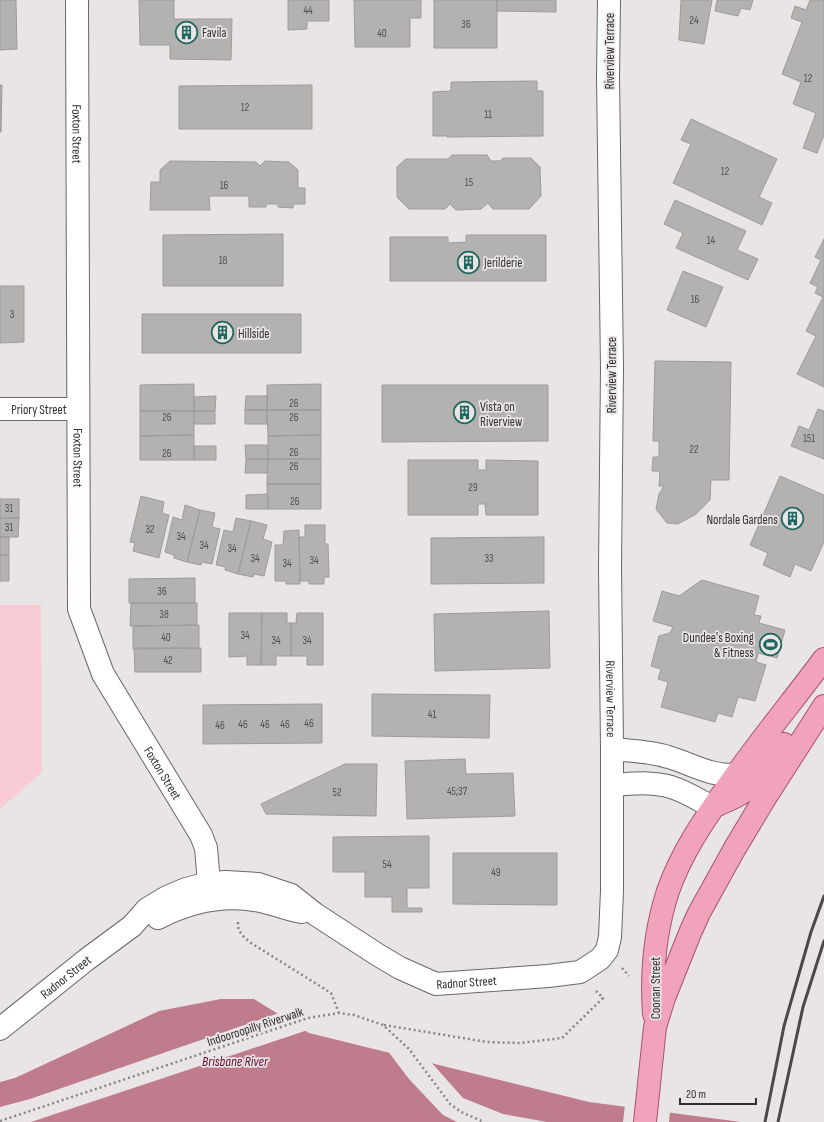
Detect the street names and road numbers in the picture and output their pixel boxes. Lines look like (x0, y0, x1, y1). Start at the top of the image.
street label: Riverview Terrace (602, 13, 618, 89)
street label: Foxton Street (68, 104, 85, 164)
street label: Riverview Terrace (604, 337, 620, 413)
street label: Priory Street (11, 402, 67, 418)
street label: Foxton Street (69, 428, 86, 488)
street label: Riverview Terrace (602, 660, 619, 737)
street label: Foxton Street (140, 744, 185, 803)
street label: Radnor Street (38, 952, 95, 1002)
street label: Coonan Street (648, 957, 664, 1019)
street label: Radnor Street (436, 973, 497, 993)
street label: Indooroopilly Riverwalk (205, 1004, 306, 1050)

